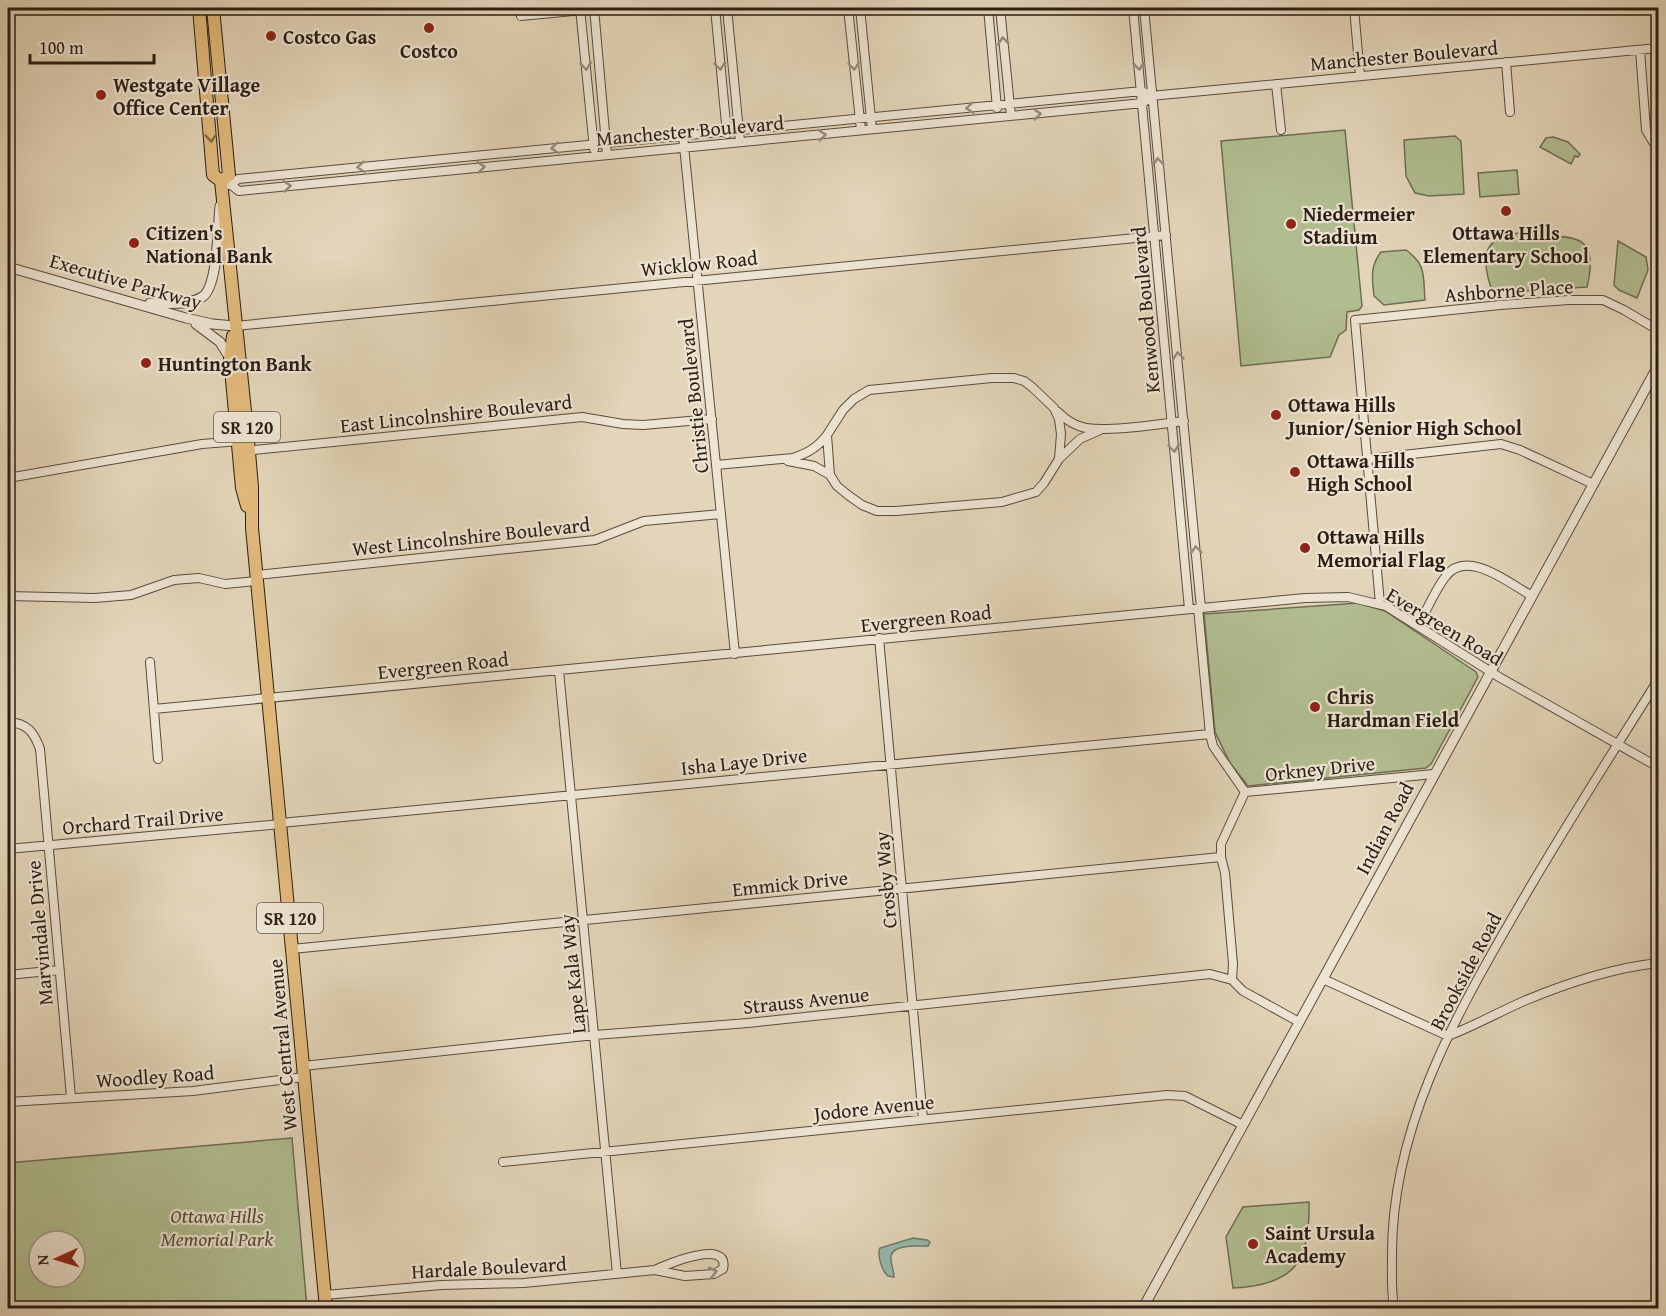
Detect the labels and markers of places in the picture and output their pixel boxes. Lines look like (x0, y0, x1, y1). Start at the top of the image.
marker: Costco (422, 21, 436, 35)
place label: Costco Gas (283, 22, 376, 51)
marker: Costco Gas (264, 29, 278, 43)
place label: Costco (400, 36, 458, 65)
place label: Westgate Village Office Center (113, 70, 261, 122)
marker: Westgate Village Office Center (94, 88, 108, 102)
place label: Niedermeier Stadium (1303, 199, 1415, 251)
marker: Ottawa Hills Elementary School (1499, 204, 1513, 218)
marker: Niedermeier Stadium (1284, 217, 1298, 231)
place label: Citizen's National Bank (146, 218, 273, 270)
place label: Ottawa Hills Elementary School (1423, 218, 1589, 270)
marker: Citizen's National Bank (127, 236, 141, 250)
place label: Huntington Bank (158, 349, 312, 378)
marker: Huntington Bank (139, 356, 153, 370)
place label: Ottawa Hills Junior/Senior High School (1285, 390, 1522, 442)
marker: Ottawa Hills Junior/Senior High School (1269, 408, 1283, 422)
place label: Ottawa Hills High School (1307, 446, 1415, 498)
marker: Ottawa Hills High School (1288, 465, 1302, 479)
place label: Ottawa Hills Memorial Flag (1317, 522, 1446, 574)
marker: Ottawa Hills Memorial Flag (1298, 541, 1312, 555)
place label: Chris Hardman Field (1327, 682, 1460, 734)
marker: Chris Hardman Field (1308, 700, 1322, 714)
place label: Saint Ursula Academy (1265, 1218, 1376, 1270)
marker: Saint Ursula Academy (1246, 1237, 1260, 1251)

